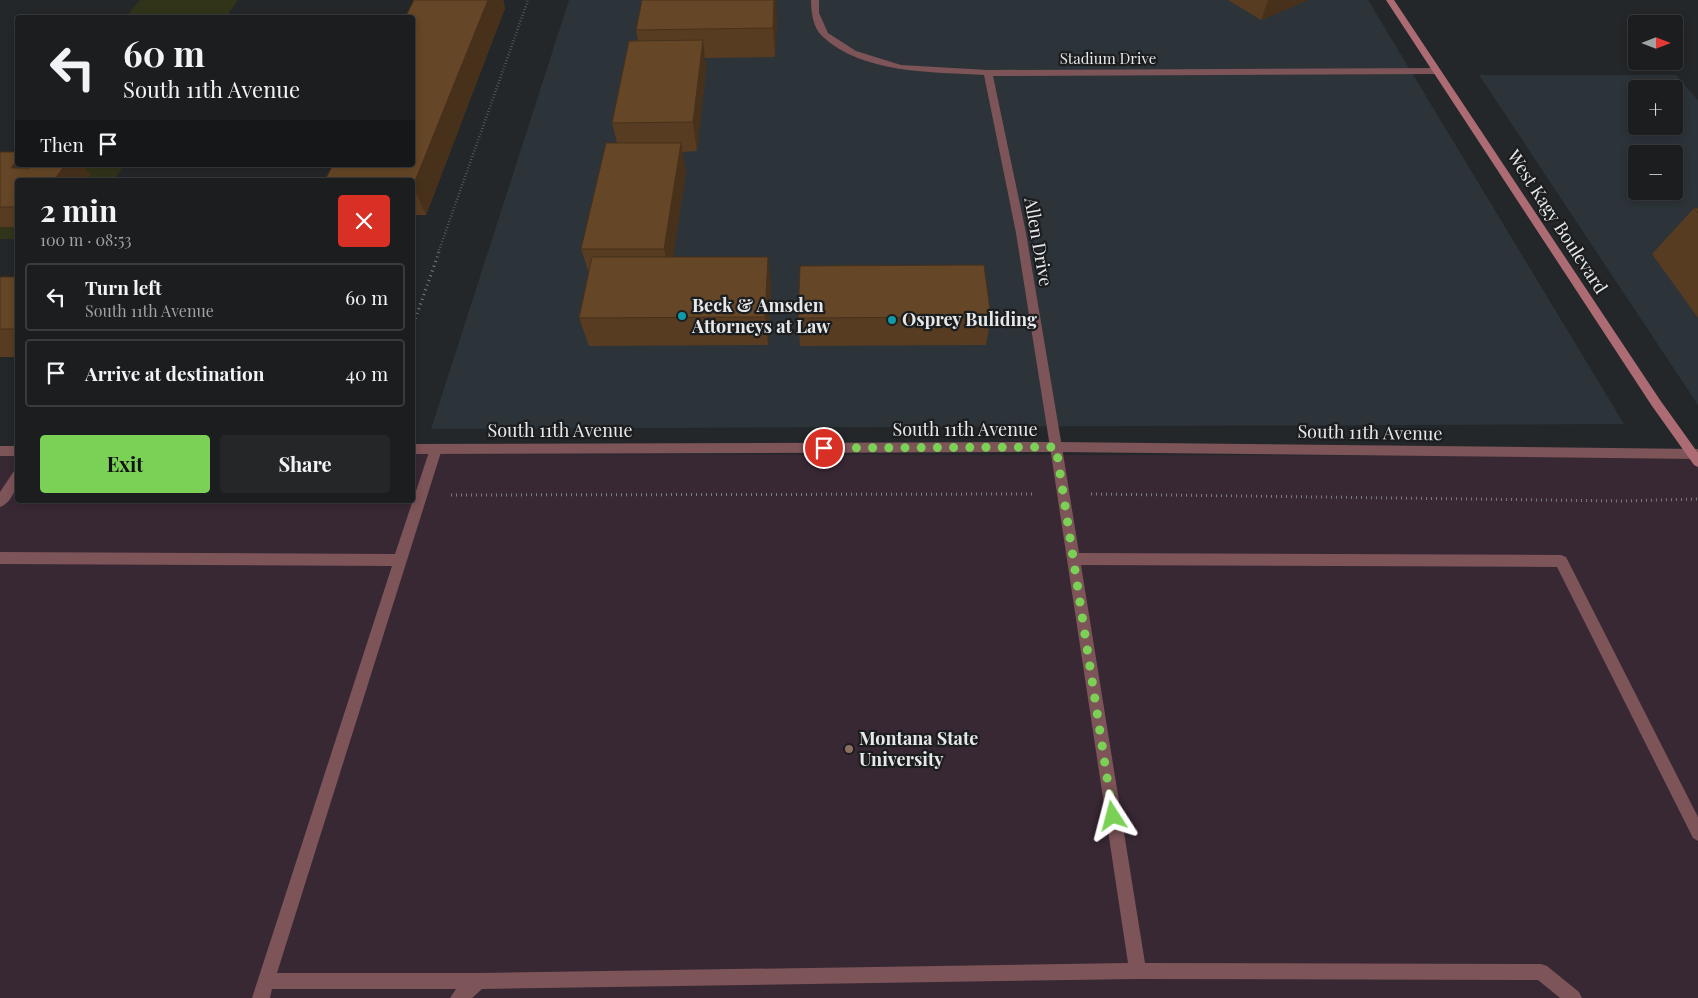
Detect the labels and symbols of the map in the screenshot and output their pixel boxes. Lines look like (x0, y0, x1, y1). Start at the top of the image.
north arrow (1628, 15, 1682, 70)
street label: Stadium Drive (1060, 48, 1156, 68)
street label: West Kagy Boulevard (1502, 144, 1614, 299)
street label: Allen Drive (1019, 195, 1059, 288)
place label: Beck & Amsden Attorneys at Law (691, 293, 831, 338)
place label: Osprey Buliding (902, 307, 1037, 331)
marker: Beck & Amsden Attorneys at Law (676, 310, 688, 322)
marker: Osprey Buliding (886, 314, 898, 326)
street label: South 11th Avenue (892, 417, 1038, 441)
street label: South 11th Avenue (487, 418, 633, 442)
street label: South 11th Avenue (1297, 419, 1443, 445)
pin (803, 427, 845, 469)
place label: Montana State University (859, 726, 978, 771)
marker: Montana State University (843, 743, 855, 755)
position arrow (1086, 789, 1138, 841)

